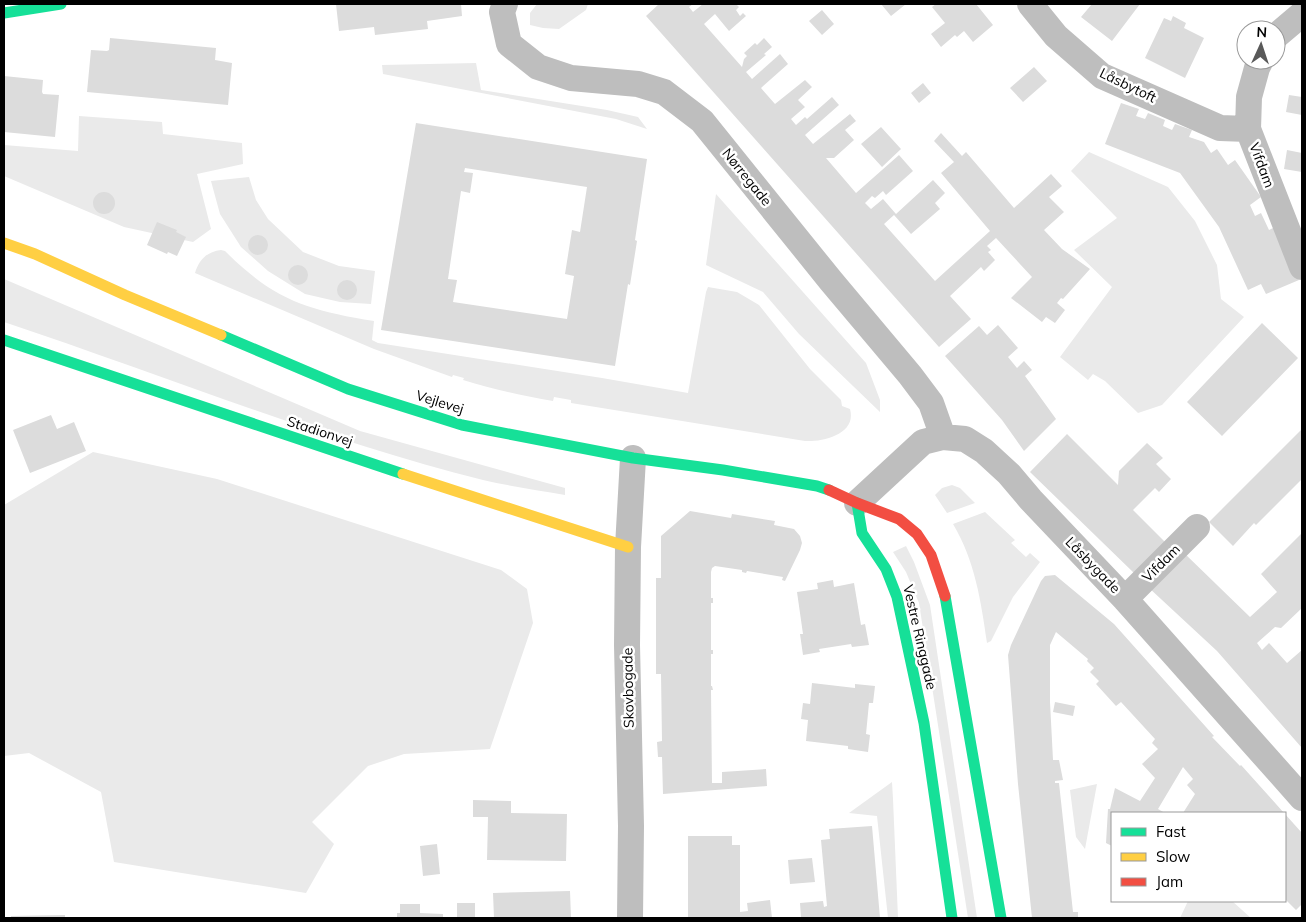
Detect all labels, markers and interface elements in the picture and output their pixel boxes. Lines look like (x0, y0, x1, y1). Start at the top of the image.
north arrow (1236, 20, 1286, 70)
text: N (1256, 23, 1267, 41)
street label: Låsbytoft (1097, 64, 1159, 106)
street label: Vifdam (1245, 140, 1279, 190)
street label: Nørregade (718, 145, 776, 209)
street label: Vejlevej (414, 386, 466, 418)
street label: Stadionvej (285, 412, 355, 450)
street label: Låsbygade (1062, 533, 1124, 597)
street label: Vifdam (1138, 540, 1184, 586)
street label: Vestre Ringgade (899, 583, 941, 691)
street label: Skovbogade (618, 648, 638, 728)
legend (1111, 812, 1286, 902)
text: Fast (1156, 822, 1186, 841)
text: Slow (1156, 847, 1190, 866)
text: Jam (1156, 872, 1183, 891)

